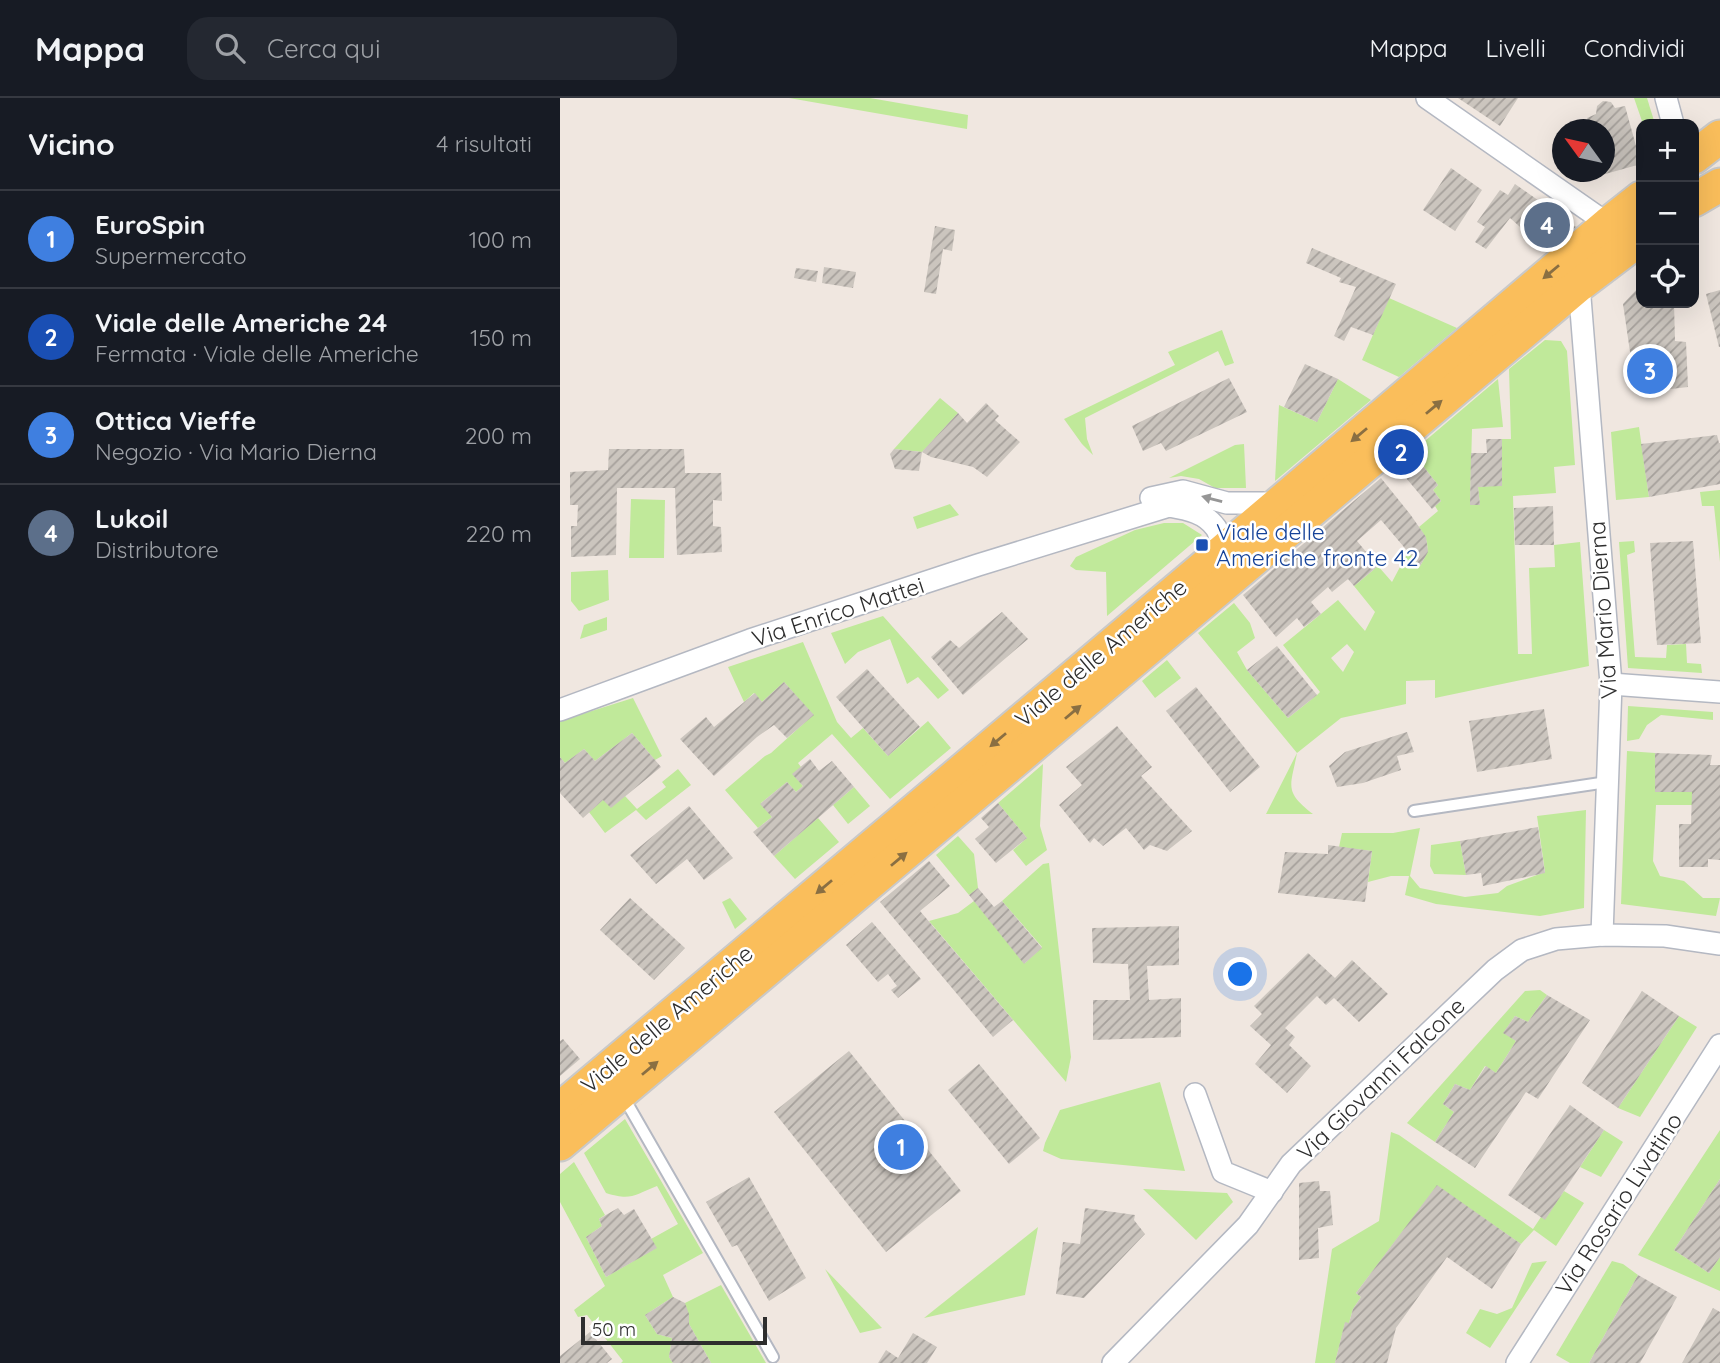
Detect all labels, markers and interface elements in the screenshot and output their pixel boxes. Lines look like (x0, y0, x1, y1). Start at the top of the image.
search box (187, 17, 677, 80)
text: Mappa (35, 28, 145, 69)
icon: search (211, 29, 249, 67)
text: Cerca qui (267, 32, 380, 65)
text: Mappa (1370, 33, 1448, 63)
text: Livelli (1486, 33, 1546, 63)
text: Condividi (1584, 33, 1685, 63)
north arrow (1552, 119, 1615, 182)
map controls (1636, 119, 1699, 308)
button: + (1636, 119, 1699, 182)
text: Vicino (28, 125, 115, 163)
text: 4 risultati (436, 129, 532, 158)
button: − (1636, 182, 1699, 245)
pin: 4 (1524, 199, 1570, 251)
text: EuroSpin (95, 208, 205, 241)
text: 1 (47, 225, 55, 254)
text: 100 m (469, 225, 532, 254)
text: Supermercato (95, 241, 247, 270)
button: locate (1636, 245, 1699, 308)
one-way arrow (1542, 264, 1559, 279)
text: Viale delle Americhe 24 (95, 306, 387, 339)
text: 2 (44, 323, 58, 352)
text: 150 m (470, 323, 532, 352)
text: Fermata · Viale delle Americhe (95, 339, 419, 368)
pin: 3 (1627, 345, 1673, 397)
one-way arrow (1425, 399, 1443, 415)
text: Ottica Vieffe (95, 404, 256, 437)
text: 3 (45, 421, 57, 450)
text: 200 m (465, 421, 532, 450)
pin: 2 (1378, 426, 1424, 478)
one-way arrow (1350, 427, 1367, 442)
text: Negozio · Via Mario Dierna (95, 437, 377, 466)
one-way arrow (1201, 493, 1223, 504)
text: Lukoil (95, 502, 168, 535)
place label: Viale delle Americhe fronte 42 (1216, 517, 1419, 572)
text: 4 (44, 519, 58, 548)
text: 220 m (466, 519, 532, 548)
street label: Via Mario Dierna (1582, 520, 1623, 700)
text: Distributore (95, 535, 219, 564)
marker: Viale delle Americhe fronte 42 (1194, 537, 1210, 553)
street label: Via Enrico Mattei (748, 570, 927, 653)
street label: Viale delle Americhe (1009, 572, 1193, 733)
one-way arrow (1064, 705, 1081, 720)
one-way arrow (989, 732, 1006, 747)
one-way arrow (889, 851, 907, 866)
one-way arrow (815, 879, 832, 894)
street label: Viale delle Americhe (575, 938, 759, 1099)
your location (1223, 957, 1257, 991)
street label: Via Giovanni Falcone (1291, 991, 1471, 1166)
one-way arrow (640, 1061, 658, 1076)
street label: Via Rosario Livatino (1549, 1107, 1688, 1300)
pin: 1 (878, 1121, 924, 1173)
scale bar (581, 1314, 766, 1346)
text: 50 m (592, 1317, 636, 1341)

